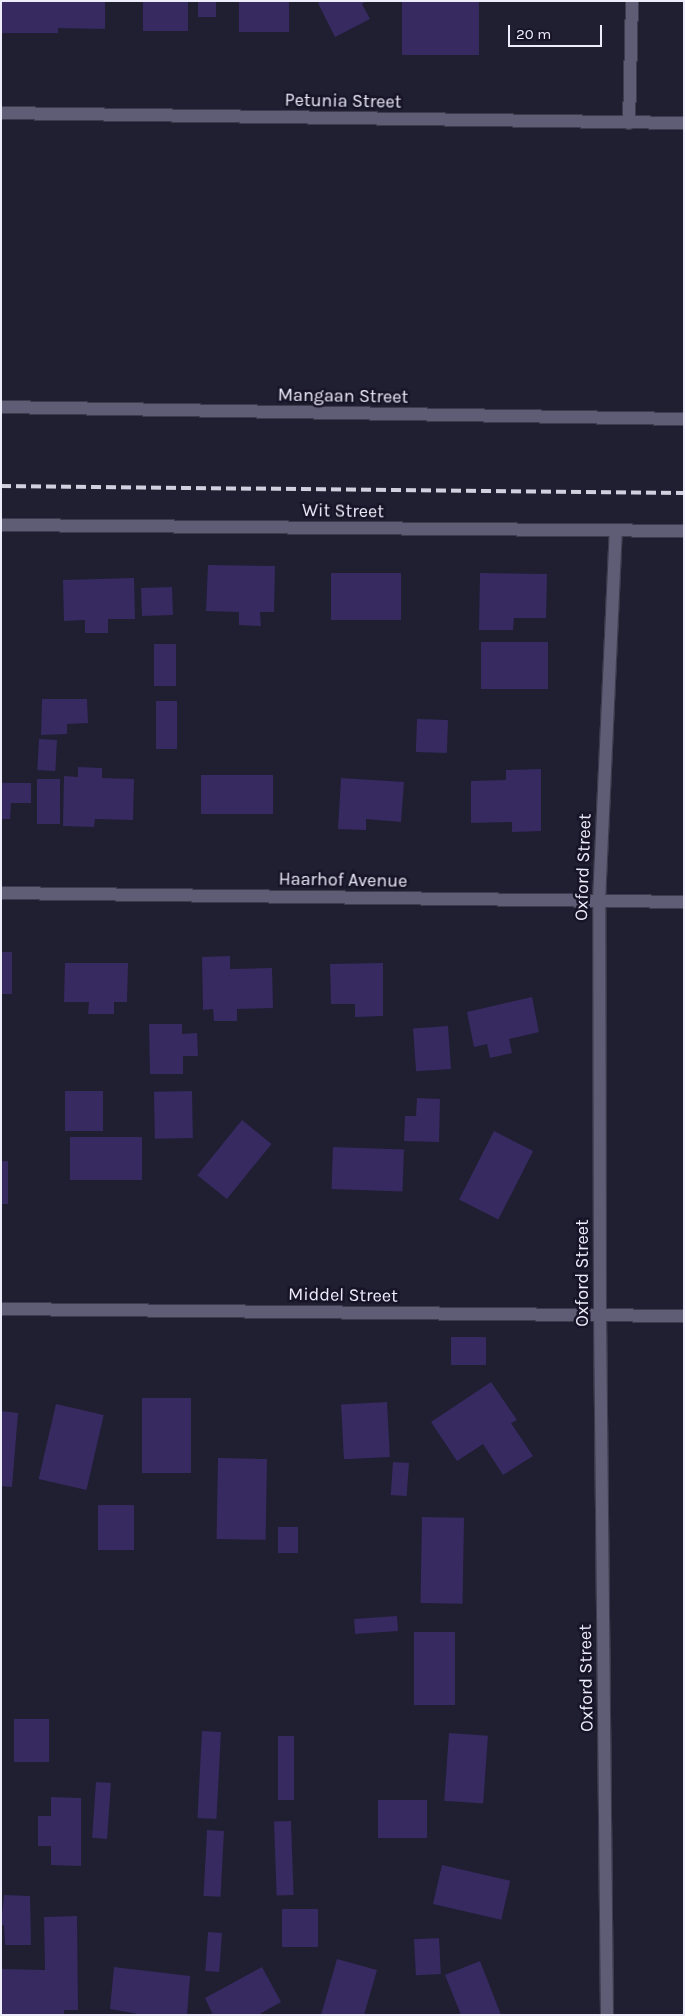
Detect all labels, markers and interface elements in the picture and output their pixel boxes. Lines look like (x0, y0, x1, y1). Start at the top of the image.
scale bar (510, 15, 604, 47)
text: 20 m (516, 25, 551, 43)
street label: Petunia Street (284, 89, 402, 113)
street label: Mangaan Street (278, 384, 408, 408)
street label: Wit Street (302, 499, 384, 523)
street label: Oxford Street (570, 813, 596, 921)
street label: Haarhof Avenue (278, 868, 408, 892)
street label: Oxford Street (571, 1219, 593, 1327)
street label: Middel Street (288, 1283, 398, 1307)
street label: Oxford Street (574, 1624, 598, 1732)

